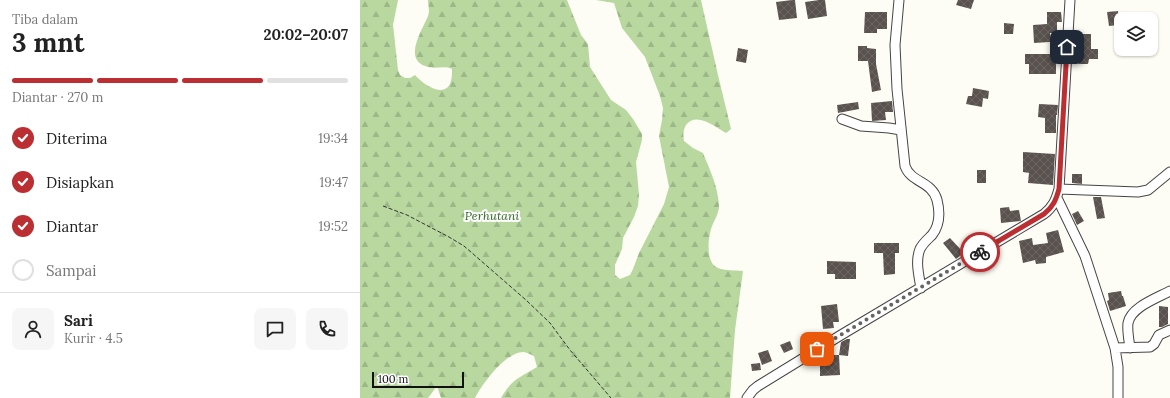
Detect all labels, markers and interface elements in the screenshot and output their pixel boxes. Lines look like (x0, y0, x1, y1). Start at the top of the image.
text: Tiba dalam (12, 11, 78, 28)
map controls (1114, 12, 1158, 56)
button: layers (1114, 12, 1158, 56)
text: 20:02–20:07 (264, 25, 348, 44)
text: 3 mnt (12, 26, 85, 59)
pin (1050, 30, 1084, 64)
icon: home (1056, 36, 1078, 58)
text: Diantar · 270 m (12, 89, 103, 106)
icon: check (12, 127, 34, 149)
text: Diterima (46, 129, 107, 148)
text: 19:34 (318, 130, 348, 147)
icon: check (12, 171, 34, 193)
text: Disiapkan (46, 173, 114, 192)
text: 19:47 (319, 174, 348, 191)
park label: Perhutani (465, 208, 519, 223)
icon: check (12, 215, 34, 237)
text: Diantar (46, 217, 98, 236)
text: 19:52 (318, 218, 348, 235)
courier (960, 232, 1000, 272)
icon: bike (969, 241, 991, 263)
text: Sampai (46, 261, 97, 280)
button: person (12, 308, 54, 350)
button: chat (254, 308, 296, 350)
button: phone (306, 308, 348, 350)
text: Sari (64, 311, 93, 330)
text: Kurir · 4.5 (64, 330, 123, 347)
pin (800, 332, 834, 366)
icon: bag (806, 338, 828, 360)
scale bar (372, 370, 464, 389)
text: 100 m (378, 372, 408, 386)

